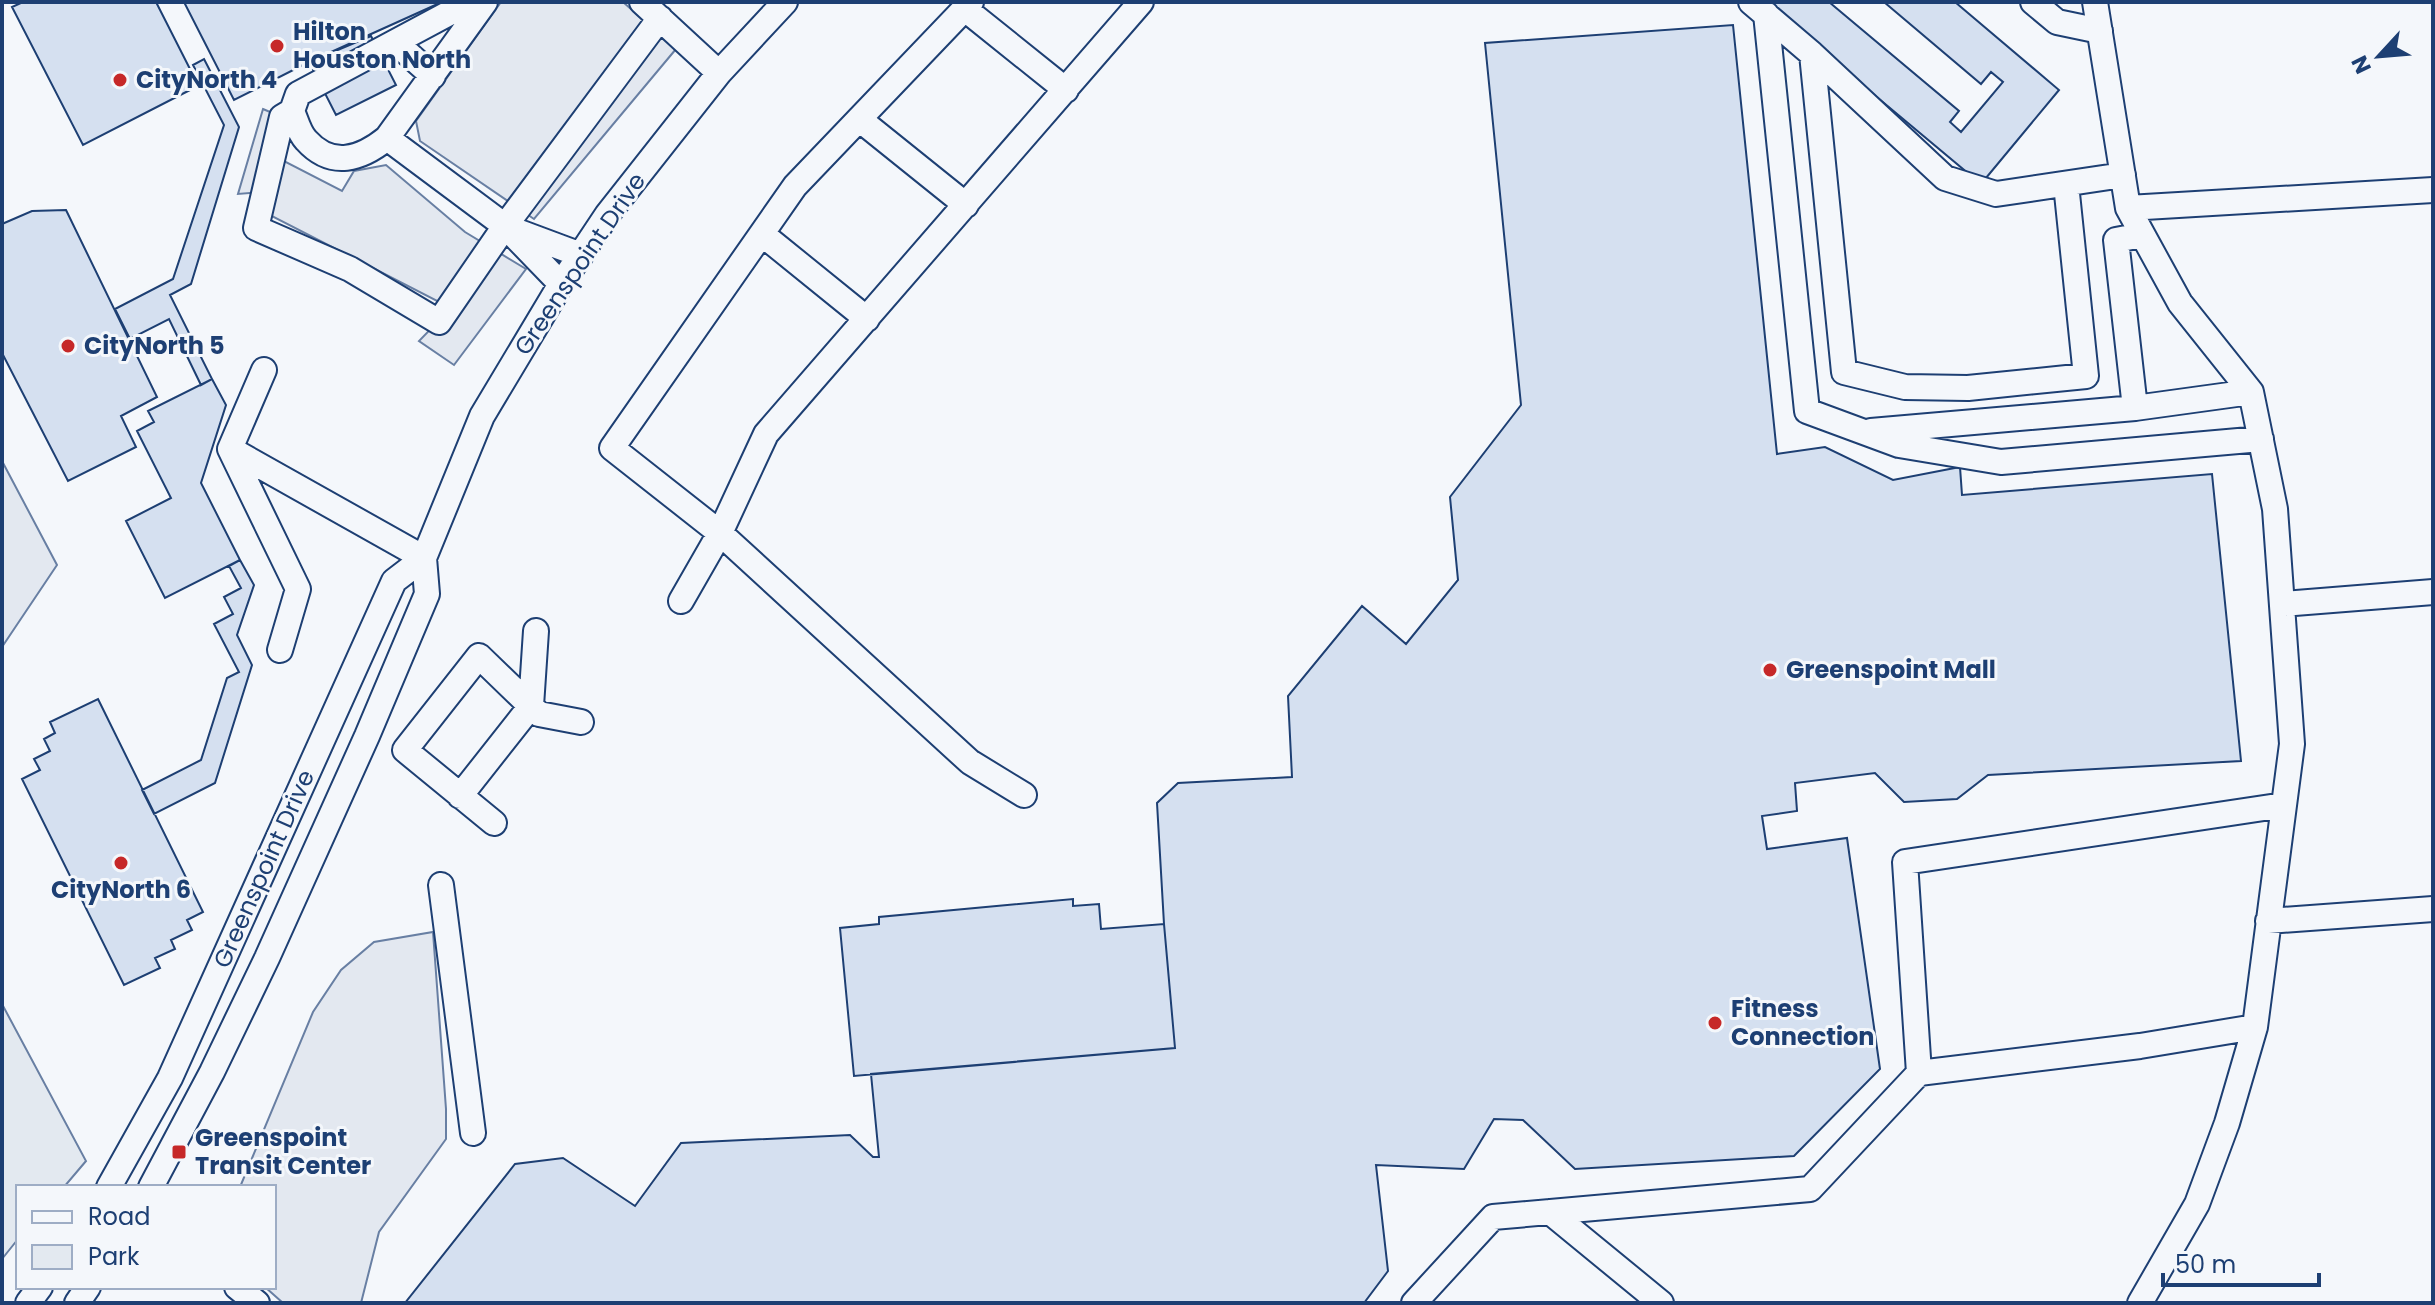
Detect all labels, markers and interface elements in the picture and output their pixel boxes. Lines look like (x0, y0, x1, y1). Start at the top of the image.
place label: Hilton Houston North (293, 15, 471, 76)
north arrow (2339, 16, 2419, 96)
marker: Hilton Houston North (268, 37, 286, 55)
text: N (2344, 50, 2379, 79)
place label: CityNorth 4 (136, 63, 277, 96)
marker: CityNorth 4 (111, 71, 129, 89)
street label: Greenspoint Drive (506, 166, 653, 361)
place label: CityNorth 5 (84, 329, 225, 362)
marker: CityNorth 5 (59, 337, 77, 355)
place label: Greenspoint Mall (1786, 653, 1996, 686)
marker: Greenspoint Mall (1761, 661, 1779, 679)
street label: Greenspoint Drive (205, 765, 322, 973)
marker: CityNorth 6 (112, 854, 130, 872)
place label: CityNorth 6 (51, 873, 191, 906)
place label: Fitness Connection (1731, 992, 1875, 1053)
marker: Fitness Connection (1706, 1014, 1724, 1032)
place label: Greenspoint Transit Center (195, 1121, 371, 1182)
marker: Greenspoint Transit Center (170, 1143, 188, 1161)
legend (16, 1185, 276, 1289)
text: Road (88, 1200, 150, 1233)
scale bar (2163, 1237, 2319, 1287)
text: Park (88, 1240, 140, 1273)
text: 50 m (2175, 1248, 2236, 1281)

